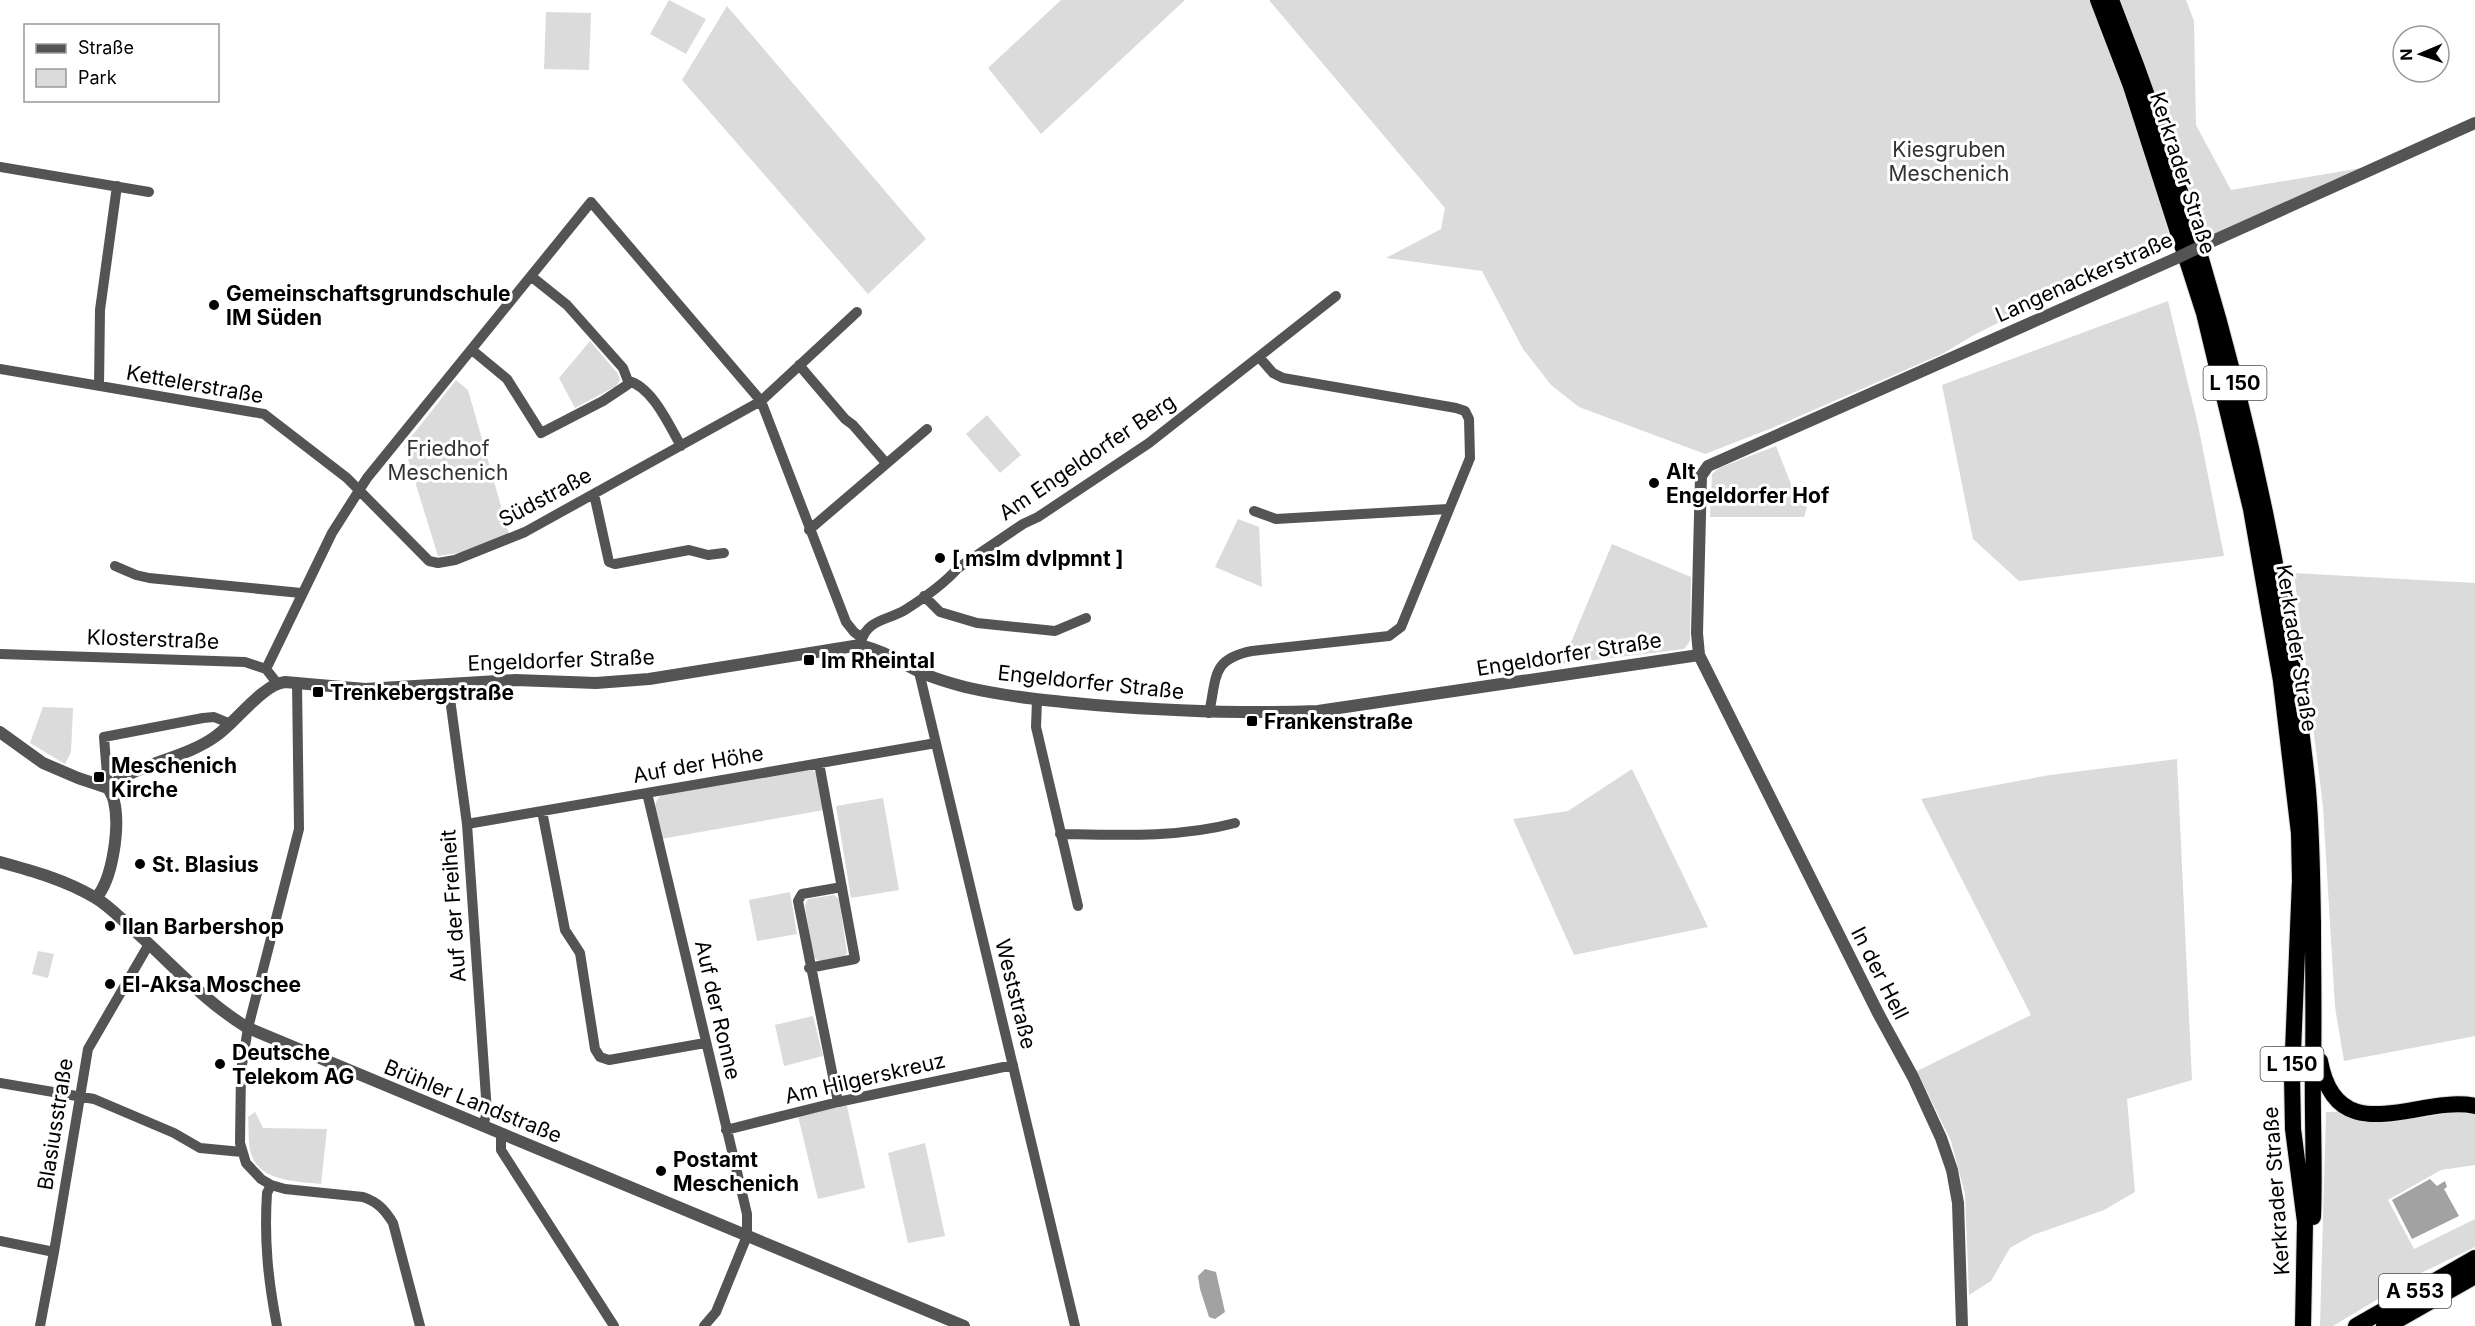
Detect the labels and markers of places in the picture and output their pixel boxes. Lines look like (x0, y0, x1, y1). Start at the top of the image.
place label: Gemeinschaftsgrundschule IM Süden (226, 281, 511, 330)
marker: Gemeinschaftsgrundschule IM Süden (207, 298, 221, 312)
place label: Alt Engeldorfer Hof (1666, 459, 1830, 508)
marker: Alt Engeldorfer Hof (1647, 476, 1661, 490)
place label: [ mslm dvlpmnt ] (952, 546, 1124, 571)
marker: [ mslm dvlpmnt ] (933, 551, 947, 565)
place label: Im Rheintal (821, 648, 935, 673)
marker: Im Rheintal (802, 653, 816, 667)
place label: Trenkebergstraße (330, 680, 514, 705)
marker: Trenkebergstraße (311, 685, 325, 699)
place label: Frankenstraße (1264, 709, 1413, 734)
marker: Frankenstraße (1245, 714, 1259, 728)
place label: Meschenich Kirche (111, 753, 237, 802)
marker: Meschenich Kirche (92, 770, 106, 784)
place label: St. Blasius (152, 852, 259, 877)
marker: St. Blasius (133, 857, 147, 871)
place label: Ilan Barbershop (122, 914, 284, 939)
marker: Ilan Barbershop (103, 919, 117, 933)
place label: El-Aksa Moschee (122, 972, 301, 997)
marker: El-Aksa Moschee (103, 977, 117, 991)
place label: Deutsche Telekom AG (232, 1040, 354, 1089)
marker: Deutsche Telekom AG (213, 1057, 227, 1071)
place label: Postamt Meschenich (673, 1147, 799, 1196)
marker: Postamt Meschenich (654, 1164, 668, 1178)

